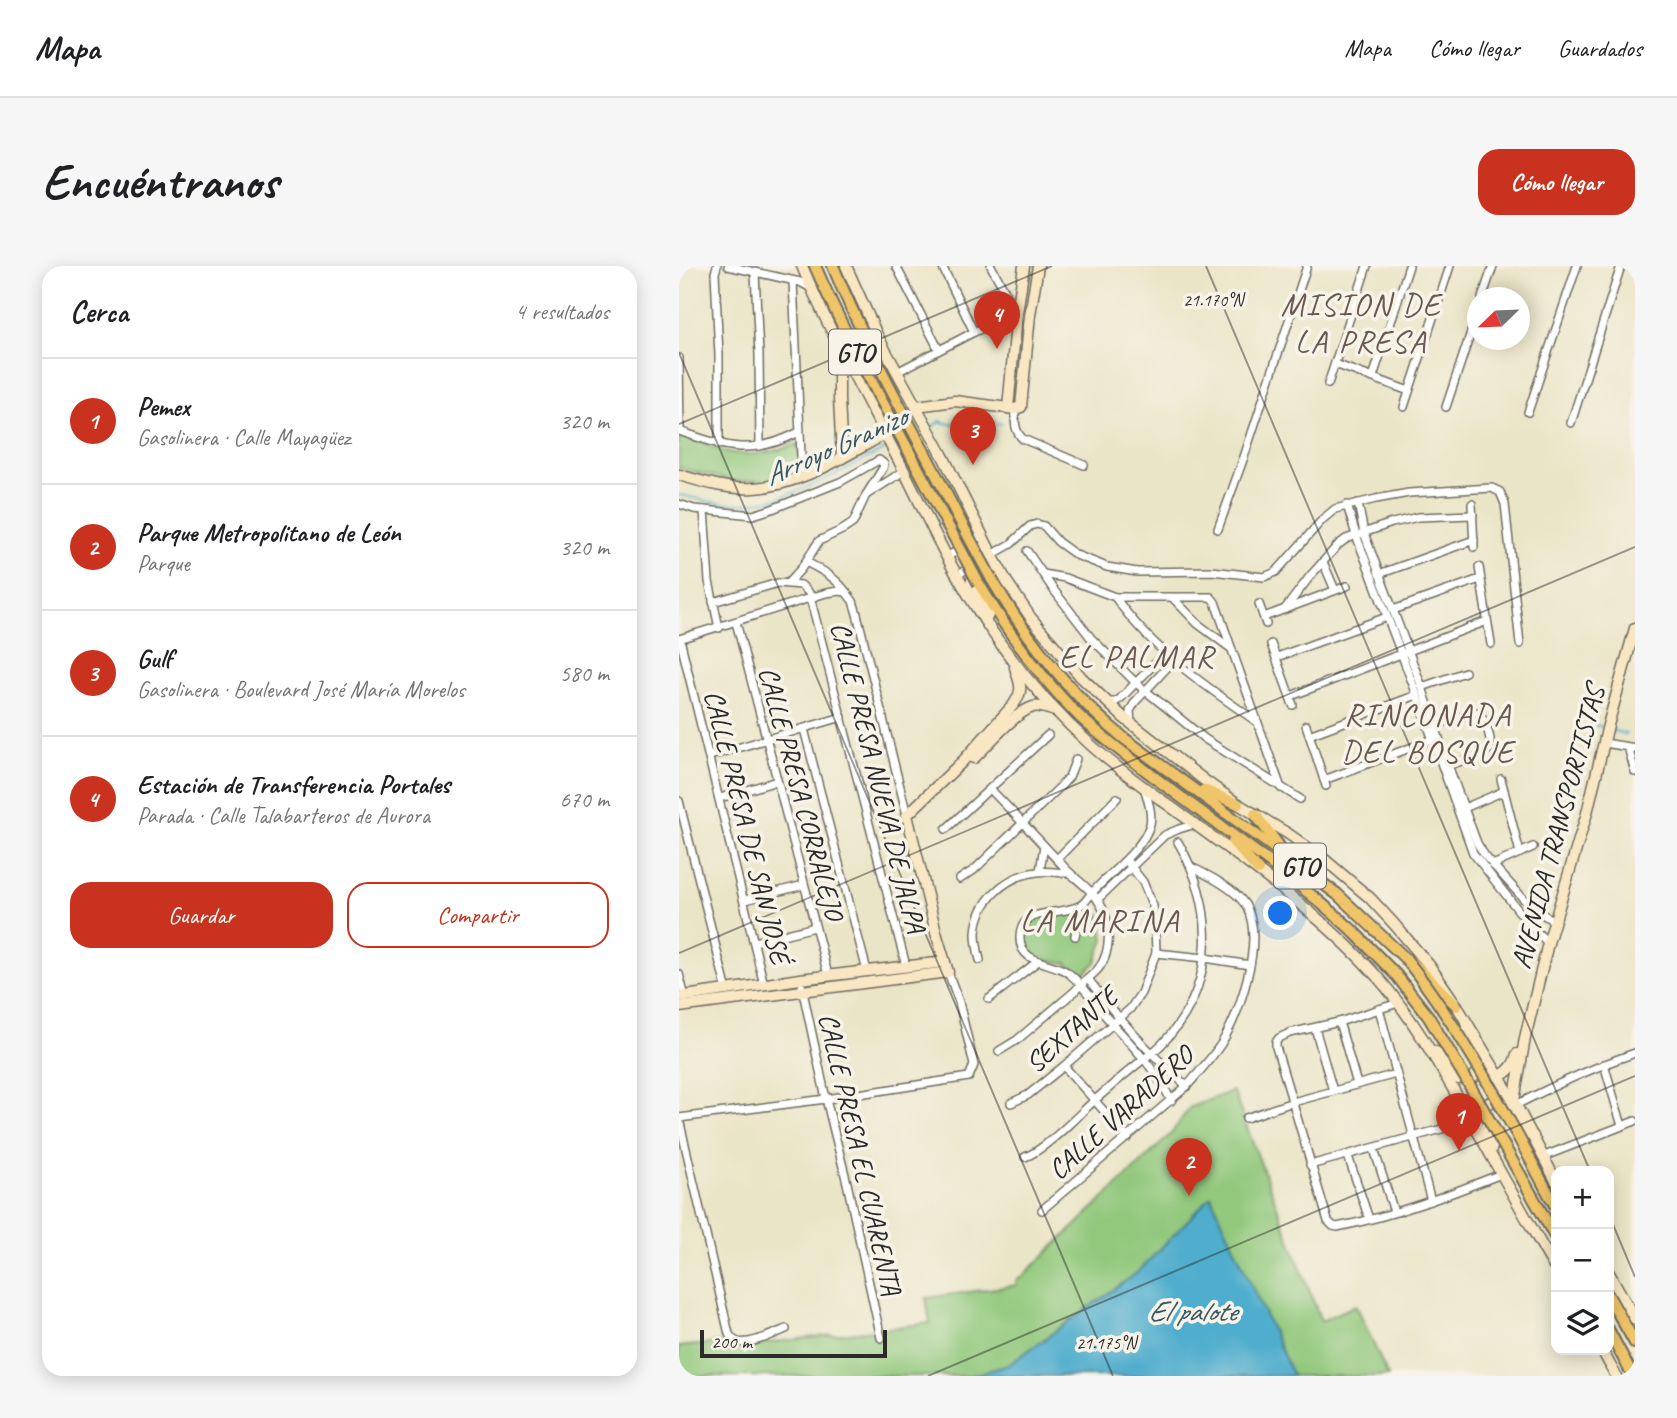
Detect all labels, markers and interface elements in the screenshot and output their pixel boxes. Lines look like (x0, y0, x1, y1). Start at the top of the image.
text: Mapa (35, 27, 100, 69)
text: Mapa (1344, 33, 1391, 63)
text: Cómo llegar (1429, 33, 1520, 63)
text: Guardados (1558, 33, 1642, 63)
button: Cómo llegar (1478, 149, 1635, 215)
text: Encuéntranos (42, 151, 278, 213)
district label: MISION DE LA PRESA (1281, 284, 1443, 362)
north arrow (1467, 287, 1530, 350)
text: 21.170°N (1183, 289, 1246, 311)
pin: 4 (974, 291, 1020, 349)
text: Cerca (70, 293, 128, 331)
text: 4 resultados (515, 297, 609, 326)
road number: GTO (829, 330, 881, 374)
text: Pemex (137, 390, 190, 423)
water label: Arroyo Granizo (758, 396, 917, 494)
text: 1 (88, 407, 98, 436)
text: 320 m (560, 407, 609, 436)
pin: 3 (950, 407, 996, 465)
text: Gasolinera · Calle Mayagüez (137, 423, 350, 452)
text: Parque Metropolitano de León (137, 516, 401, 549)
text: 2 (88, 533, 98, 562)
text: 320 m (560, 533, 609, 562)
text: Parque (137, 549, 190, 578)
street label: CALLE PRESA NUEVA DE JALPA (823, 618, 935, 938)
district label: EL PALMAR (1059, 636, 1217, 677)
text: Gulf (137, 642, 172, 675)
text: 3 (88, 659, 98, 688)
text: 580 m (560, 659, 609, 688)
street label: CALLE PRESA CORRALEJO (751, 663, 853, 926)
text: Gasolinera · Boulevard José María Morelos (137, 675, 465, 704)
street label: AVENIDA TRANSPORTISTAS (1503, 677, 1613, 972)
street label: CALLE PRESA DE SAN JOSÉ (697, 687, 799, 970)
district label: RINCONADA DEL BOSQUE (1341, 694, 1517, 772)
text: Estación de Transferencia Portales (137, 768, 450, 801)
text: 4 (88, 785, 98, 814)
text: 670 m (560, 785, 609, 814)
text: Parada · Calle Talabarteros de Aurora (137, 801, 430, 830)
road number: GTO (1274, 844, 1326, 888)
button: Guardar (70, 882, 333, 948)
button: Compartir (347, 882, 609, 948)
your location (1263, 896, 1297, 930)
district label: LA MARINA (1020, 900, 1180, 941)
street label: SEXTANTE (1018, 976, 1128, 1080)
street label: CALLE PRESA EL CUARENTA (811, 1010, 910, 1300)
street label: CALLE VARADERO (1040, 1036, 1203, 1187)
pin: 1 (1436, 1093, 1482, 1151)
pin: 2 (1166, 1138, 1212, 1196)
map controls (1551, 1166, 1614, 1355)
button: + (1551, 1166, 1614, 1229)
button: − (1551, 1229, 1614, 1292)
water label: El palote (1148, 1292, 1240, 1330)
button: layers (1551, 1292, 1614, 1355)
scale bar (700, 1327, 887, 1359)
text: 200 m (711, 1330, 752, 1354)
text: 21.175°N (1076, 1332, 1139, 1354)

